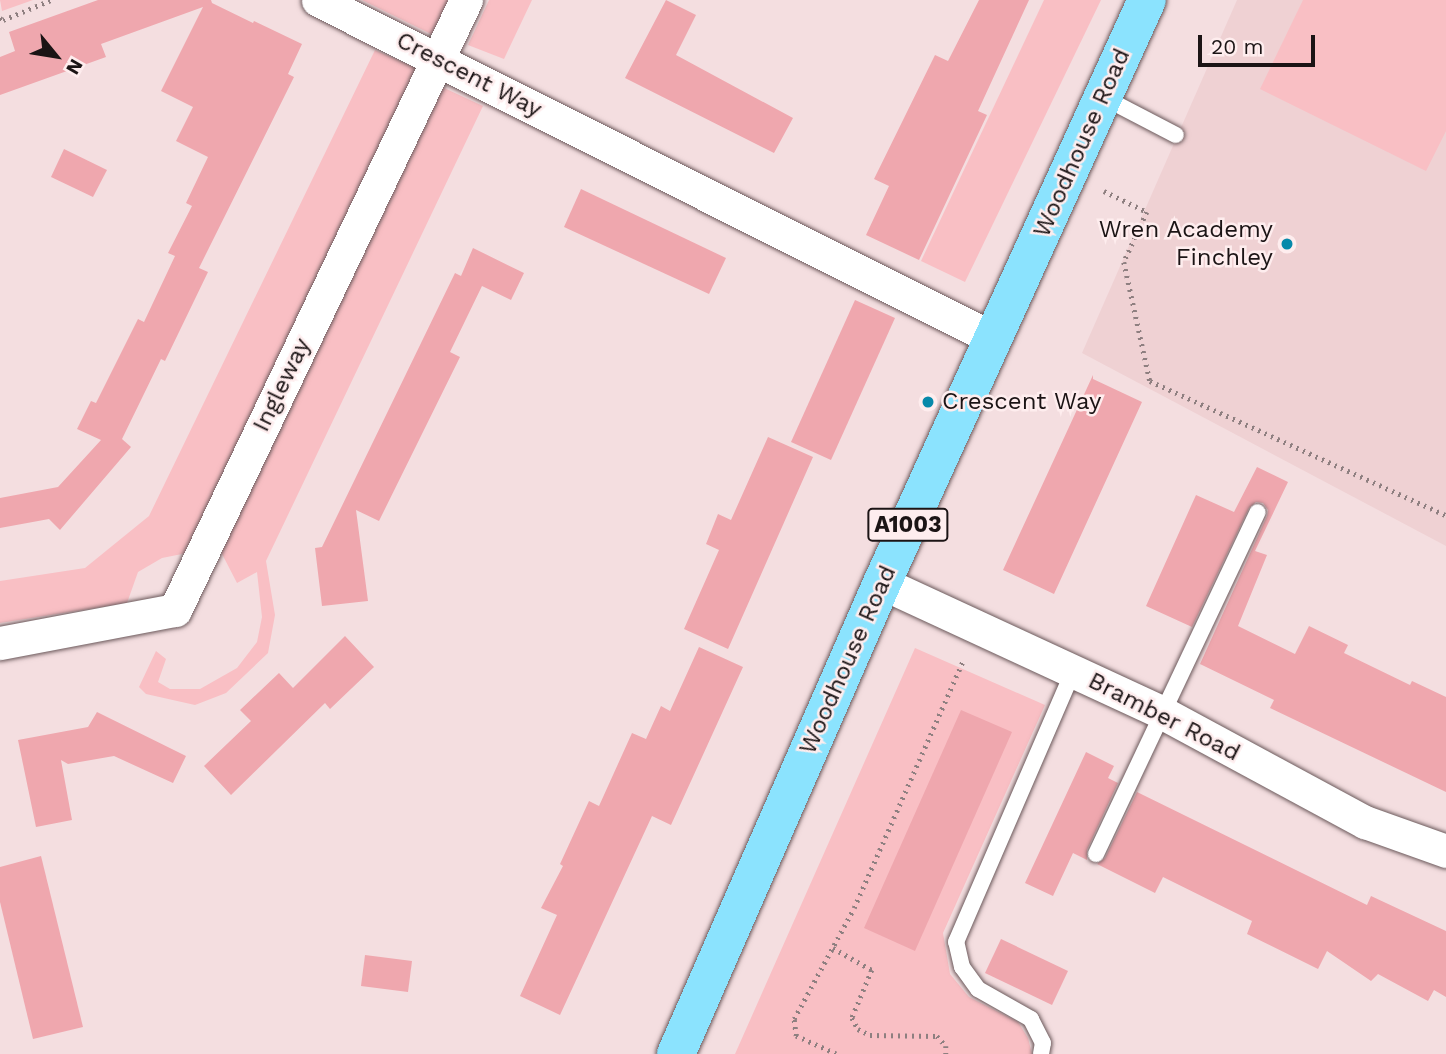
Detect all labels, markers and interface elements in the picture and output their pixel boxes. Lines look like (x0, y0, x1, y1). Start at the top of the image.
north arrow (21, 21, 91, 91)
scale bar (1201, 21, 1318, 65)
street label: Crescent Way (391, 26, 547, 124)
text: 20 m (1211, 34, 1263, 59)
street label: Woodhouse Road (1027, 44, 1137, 242)
text: N (61, 55, 88, 79)
place label: Wren Academy Finchley (1098, 216, 1273, 272)
marker: Wren Academy Finchley (1279, 236, 1295, 252)
street label: Ingleway (247, 333, 317, 437)
place label: Crescent Way (942, 388, 1102, 416)
marker: Crescent Way (920, 394, 936, 410)
road number: A1003 (866, 505, 950, 544)
street label: Woodhouse Road (793, 561, 903, 759)
street label: Bramber Road (1083, 666, 1245, 768)

